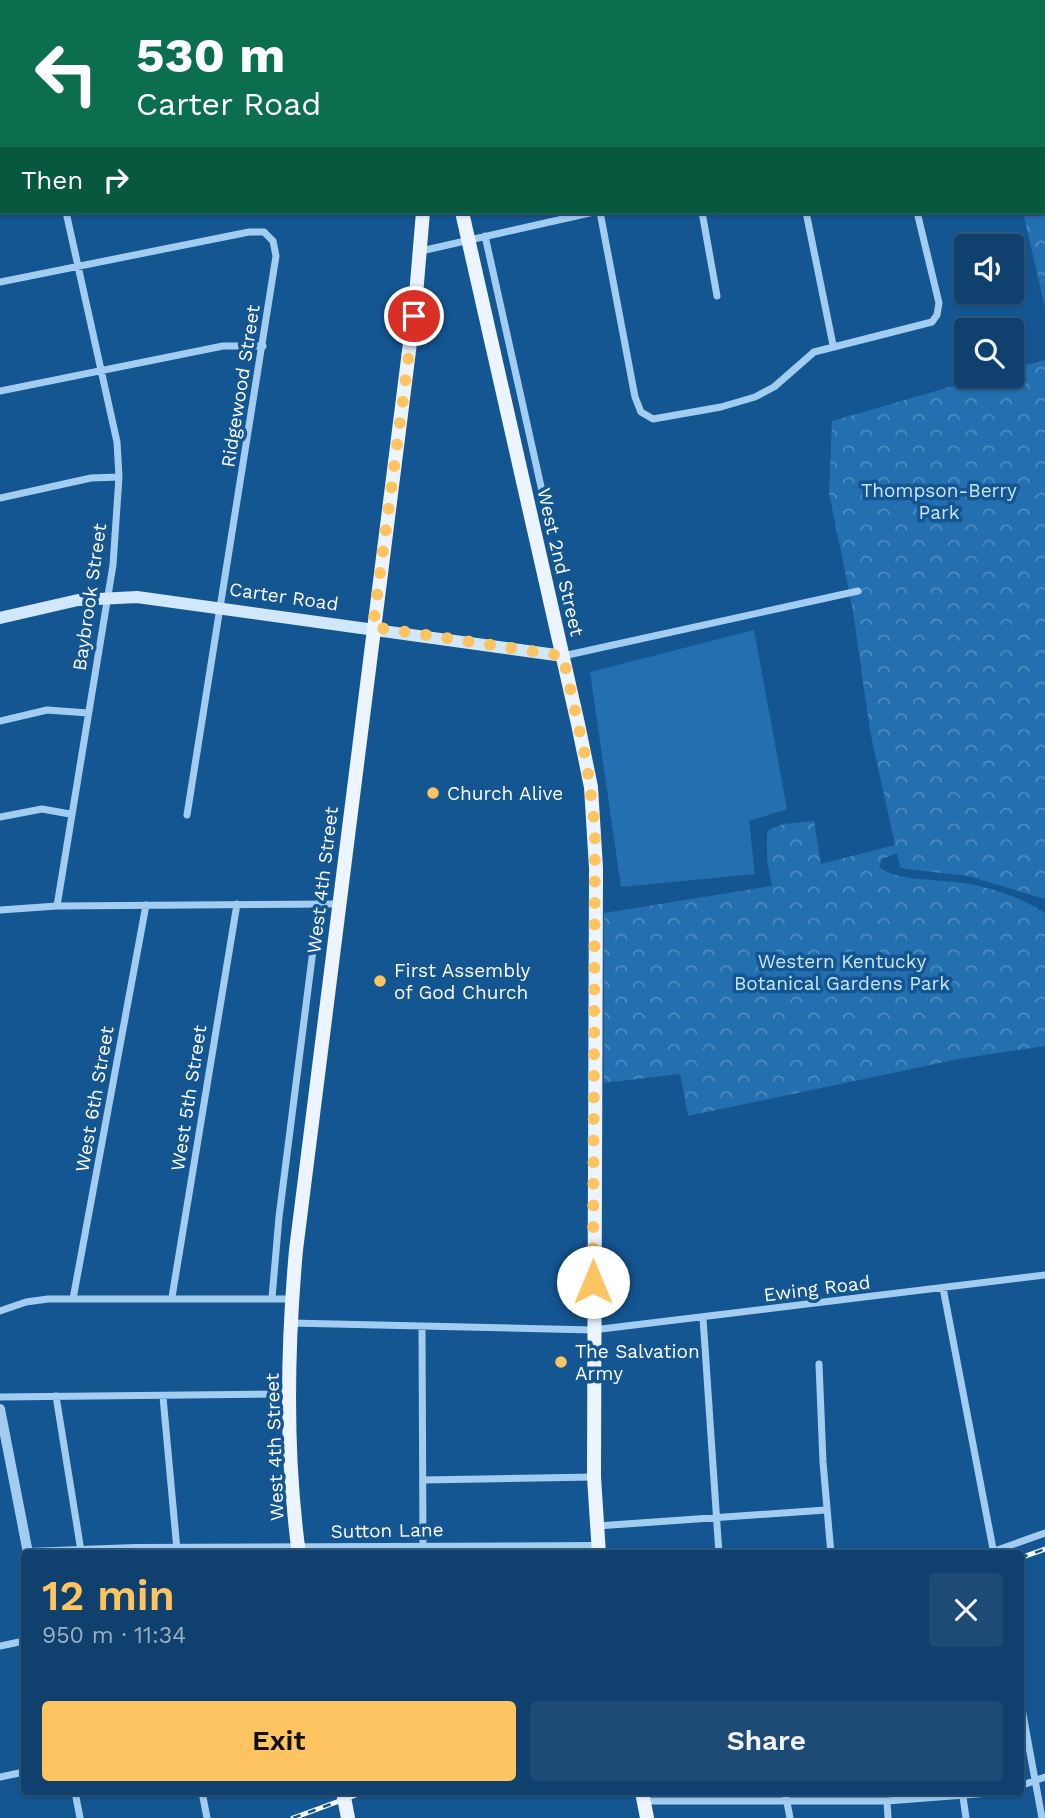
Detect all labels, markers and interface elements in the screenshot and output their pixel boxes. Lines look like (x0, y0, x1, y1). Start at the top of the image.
text: 530 m (136, 26, 285, 84)
icon: left (21, 28, 112, 119)
text: Carter Road (136, 85, 321, 123)
icon: right (97, 161, 135, 199)
text: Then (21, 165, 83, 195)
map controls (954, 234, 1024, 388)
button: sound (954, 234, 1024, 304)
pin (384, 286, 444, 346)
icon: arrive (395, 297, 433, 335)
street label: Ridgewood Street (216, 303, 265, 469)
button: search (954, 318, 1024, 388)
park label: Thompson-Berry Park (861, 479, 1017, 524)
street label: West 2nd Street (532, 486, 589, 639)
street label: Baybrook Street (68, 522, 111, 672)
street label: Carter Road (228, 577, 340, 616)
place label: Church Alive (447, 782, 563, 805)
marker: Church Alive (425, 785, 441, 801)
street label: West 4th Street (302, 805, 343, 955)
park label: Western Kentucky Botanical Gardens Park (734, 950, 950, 995)
place label: First Assembly of God Church (394, 959, 530, 1004)
marker: First Assembly of God Church (372, 973, 388, 989)
street label: West 5th Street (166, 1023, 211, 1173)
street label: West 6th Street (70, 1024, 119, 1174)
position arrow (556, 1245, 630, 1319)
street label: Ewing Road (762, 1271, 872, 1306)
place label: The Salvation Army (575, 1340, 700, 1385)
marker: The Salvation Army (553, 1354, 569, 1370)
street label: West 4th Street (260, 1373, 289, 1521)
street label: Sutton Lane (330, 1518, 444, 1543)
text: 12 min (42, 1571, 175, 1620)
button: close (929, 1573, 1003, 1647)
text: 950 m · 11:34 (42, 1622, 186, 1649)
button: Exit (42, 1701, 516, 1781)
button: Share (530, 1701, 1003, 1781)

